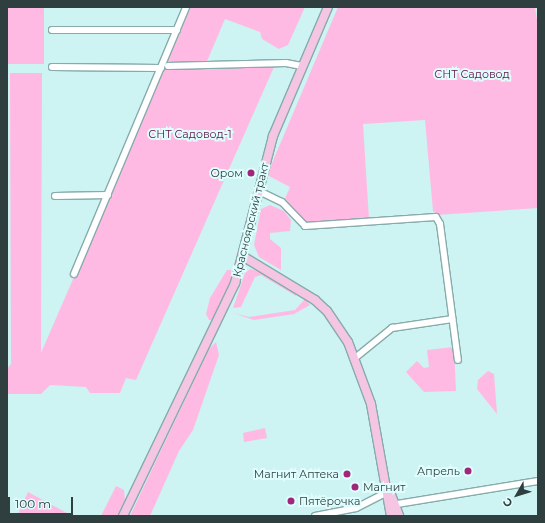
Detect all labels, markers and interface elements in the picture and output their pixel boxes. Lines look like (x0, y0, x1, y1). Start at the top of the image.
park label: СНТ Садовод (434, 67, 510, 81)
park label: СНТ Садовод-1 (148, 127, 232, 141)
street label: Красноярский тракт (230, 161, 272, 279)
place label: Ором (210, 166, 243, 180)
marker: Ором (246, 168, 256, 178)
place label: Апрель (417, 464, 460, 478)
marker: Апрель (463, 466, 473, 476)
place label: Магнит Аптека (254, 467, 339, 481)
marker: Магнит Аптека (342, 469, 352, 479)
north arrow (497, 475, 537, 515)
place label: Магнит (363, 480, 405, 494)
marker: Магнит (350, 482, 360, 492)
scale bar (10, 489, 75, 515)
place label: Пятёрочка (299, 494, 360, 508)
text: С (500, 495, 516, 510)
text: 100 m (15, 496, 51, 511)
marker: Пятёрочка (286, 496, 296, 506)

